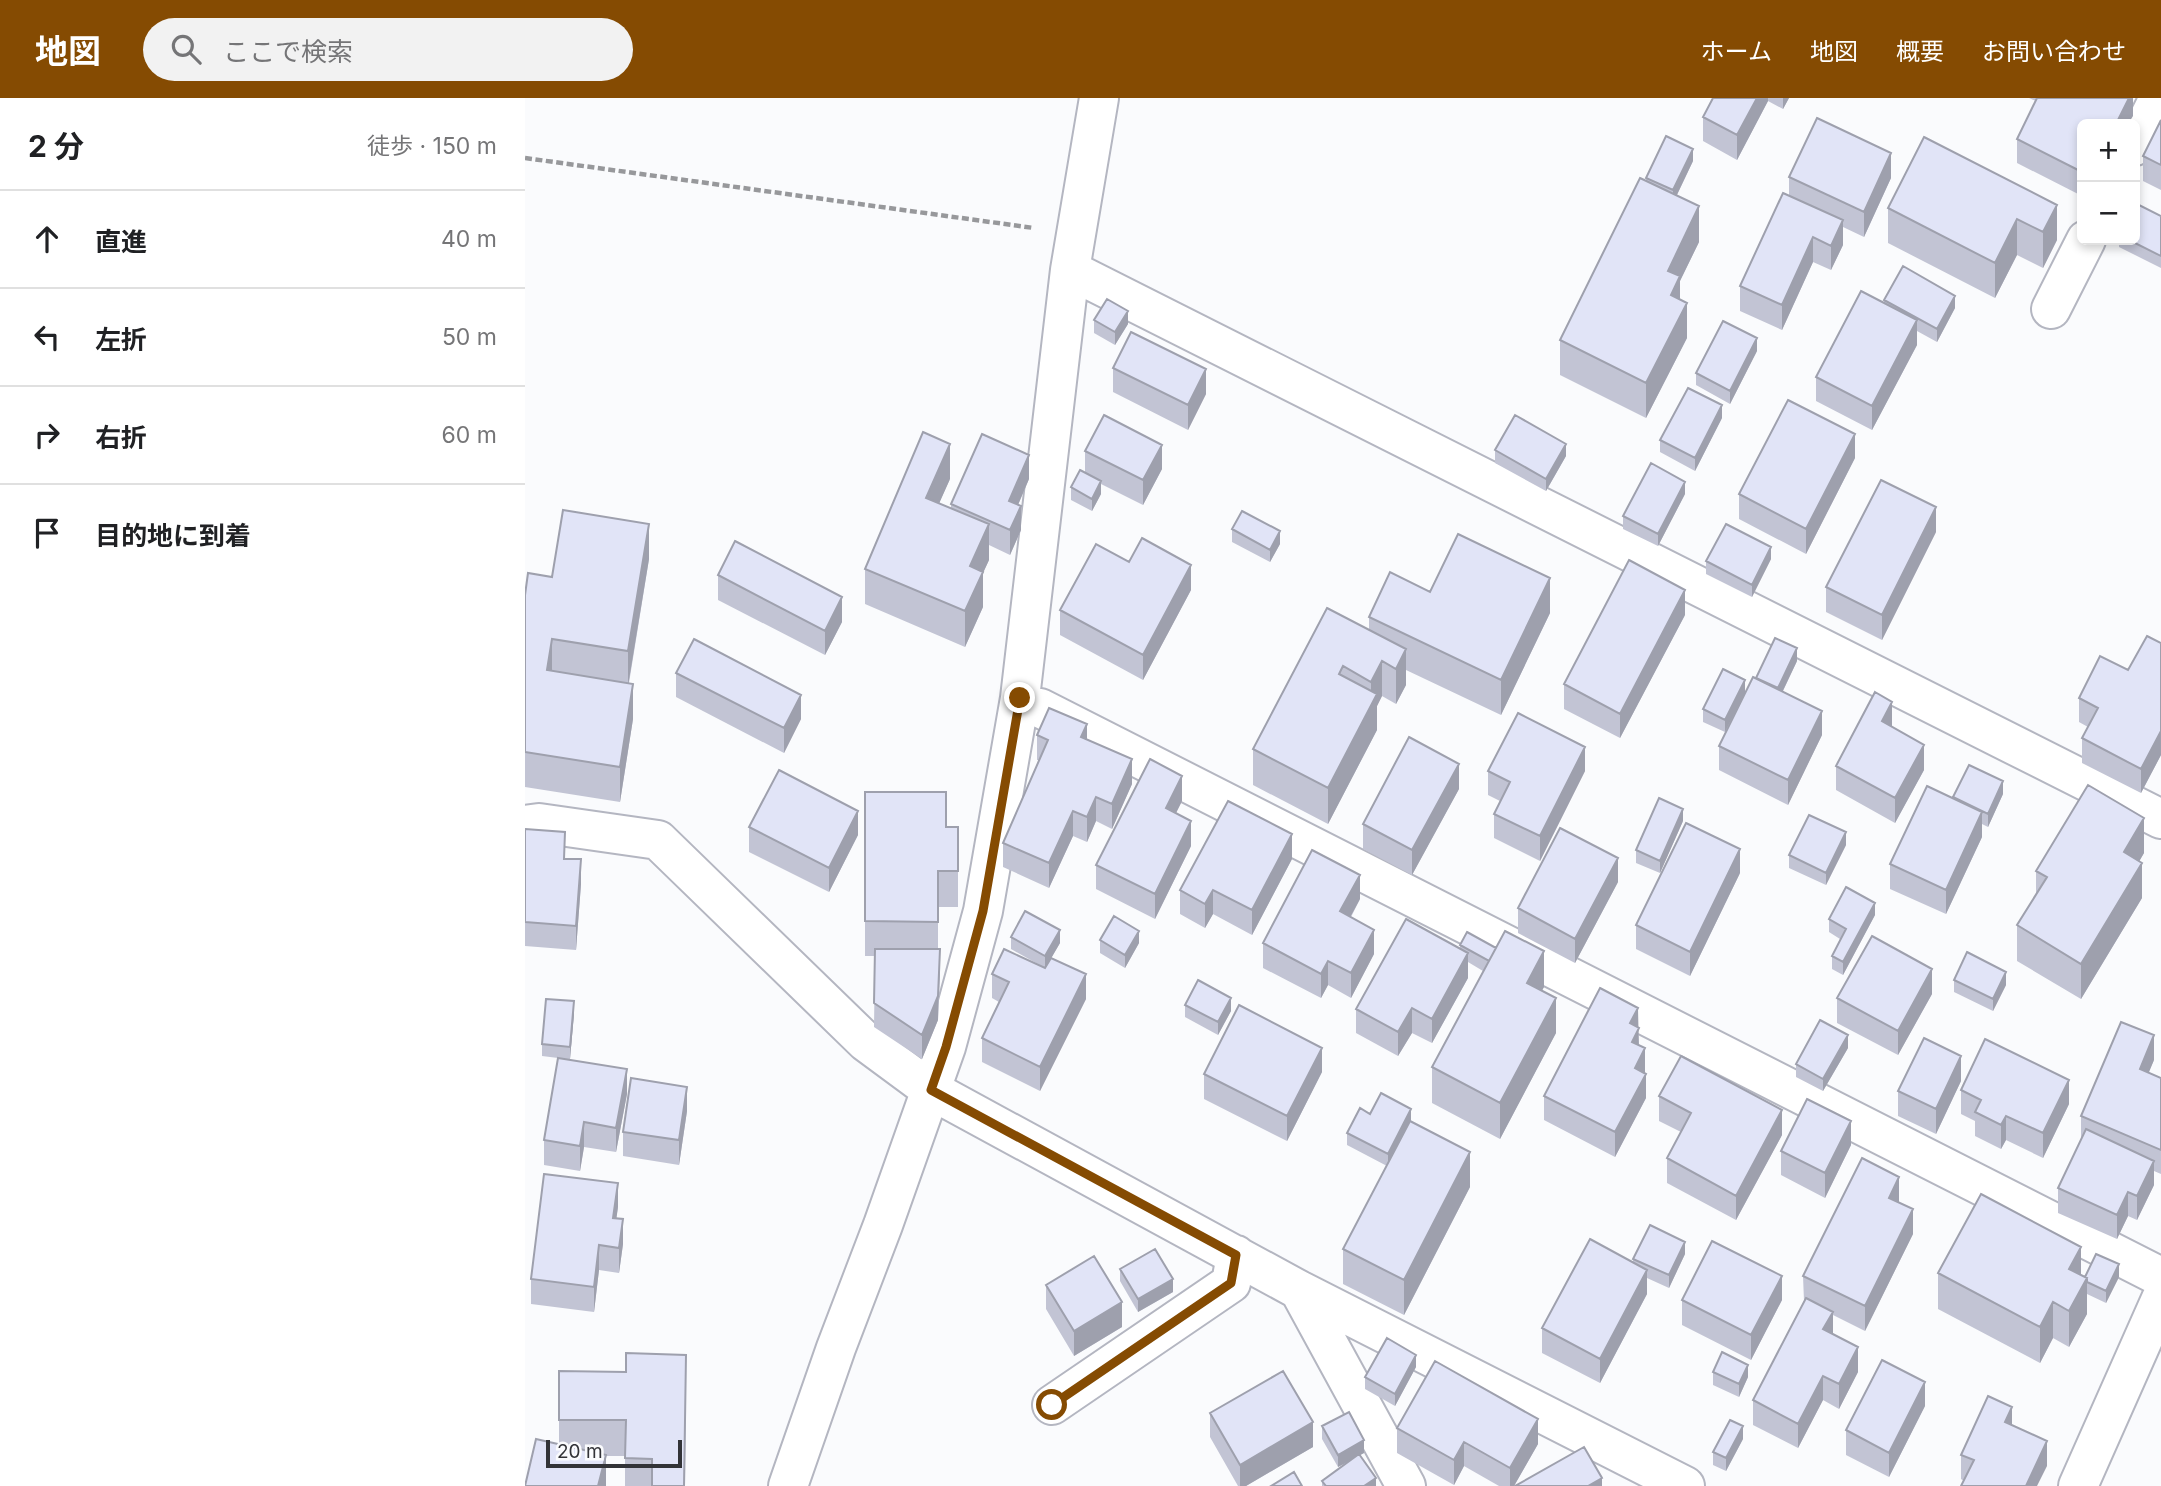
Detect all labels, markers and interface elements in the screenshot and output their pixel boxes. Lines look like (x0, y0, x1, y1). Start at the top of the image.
search box (143, 18, 633, 81)
icon: search (167, 30, 205, 68)
text: 地図 (35, 31, 101, 71)
text: ここで検索 (223, 36, 353, 67)
text: ホーム (1701, 37, 1772, 66)
text: 地図 (1810, 37, 1858, 66)
text: 概要 (1896, 37, 1944, 66)
text: お問い合わせ (1982, 37, 2126, 66)
map controls (2077, 119, 2140, 245)
button: + (2077, 119, 2140, 182)
text: 2 分 (28, 128, 84, 164)
text: 徒歩 · 150 m (367, 132, 497, 160)
button: − (2077, 182, 2140, 245)
icon: ahead (28, 220, 66, 258)
text: 40 m (441, 225, 497, 253)
text: 直進 (95, 226, 147, 257)
icon: left (28, 318, 66, 356)
text: 50 m (442, 323, 497, 351)
text: 左折 (95, 324, 147, 355)
icon: right (28, 416, 66, 454)
text: 60 m (442, 421, 497, 449)
text: 右折 (95, 422, 147, 453)
icon: arrive (28, 514, 66, 552)
text: 目的地に到着 (95, 520, 251, 551)
route end (1004, 682, 1035, 713)
route start (1036, 1389, 1067, 1420)
scale bar (546, 1437, 683, 1469)
text: 20 m (557, 1440, 603, 1463)

